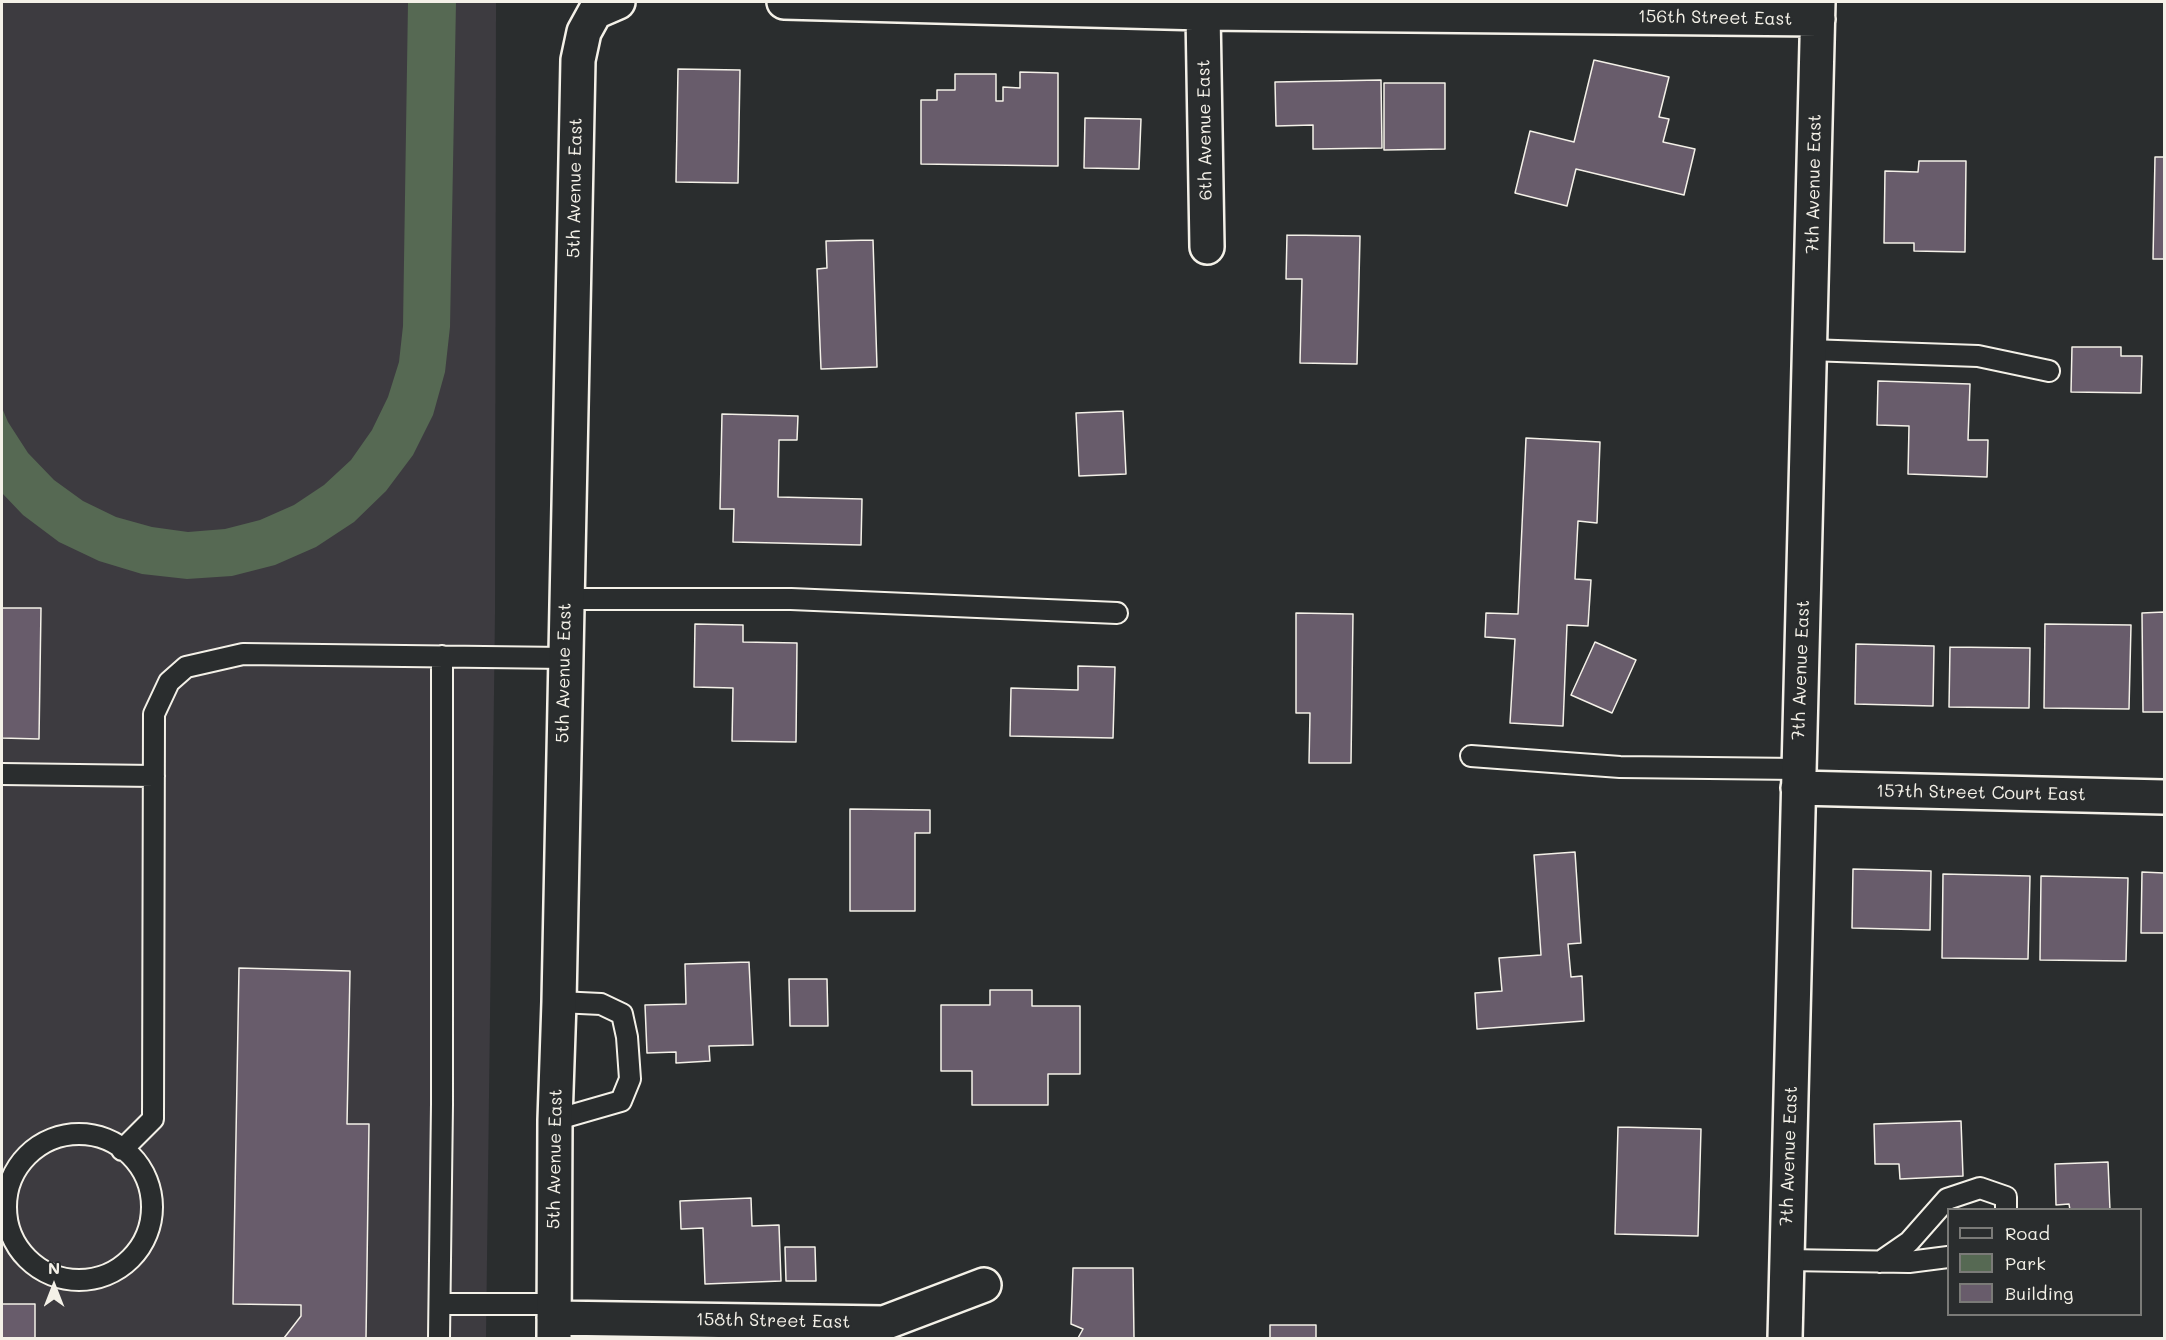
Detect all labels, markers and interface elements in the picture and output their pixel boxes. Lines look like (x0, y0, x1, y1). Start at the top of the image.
street label: 156th Street East (1638, 6, 1792, 30)
street label: 6th Avenue East (1193, 59, 1217, 201)
street label: 7th Avenue East (1802, 114, 1826, 254)
street label: 5th Avenue East (563, 118, 587, 258)
street label: 7th Avenue East (1788, 600, 1814, 740)
street label: 5th Avenue East (552, 603, 576, 743)
street label: 157th Street Court East (1876, 780, 2086, 806)
street label: 7th Avenue East (1776, 1086, 1802, 1226)
street label: 5th Avenue East (543, 1089, 567, 1229)
legend (1947, 1208, 2142, 1316)
text: Road (2005, 1221, 2050, 1245)
text: Park (2005, 1251, 2046, 1275)
north arrow (24, 1256, 84, 1316)
text: N (48, 1257, 60, 1278)
text: Building (2005, 1281, 2073, 1305)
street label: 158th Street East (696, 1309, 850, 1333)

